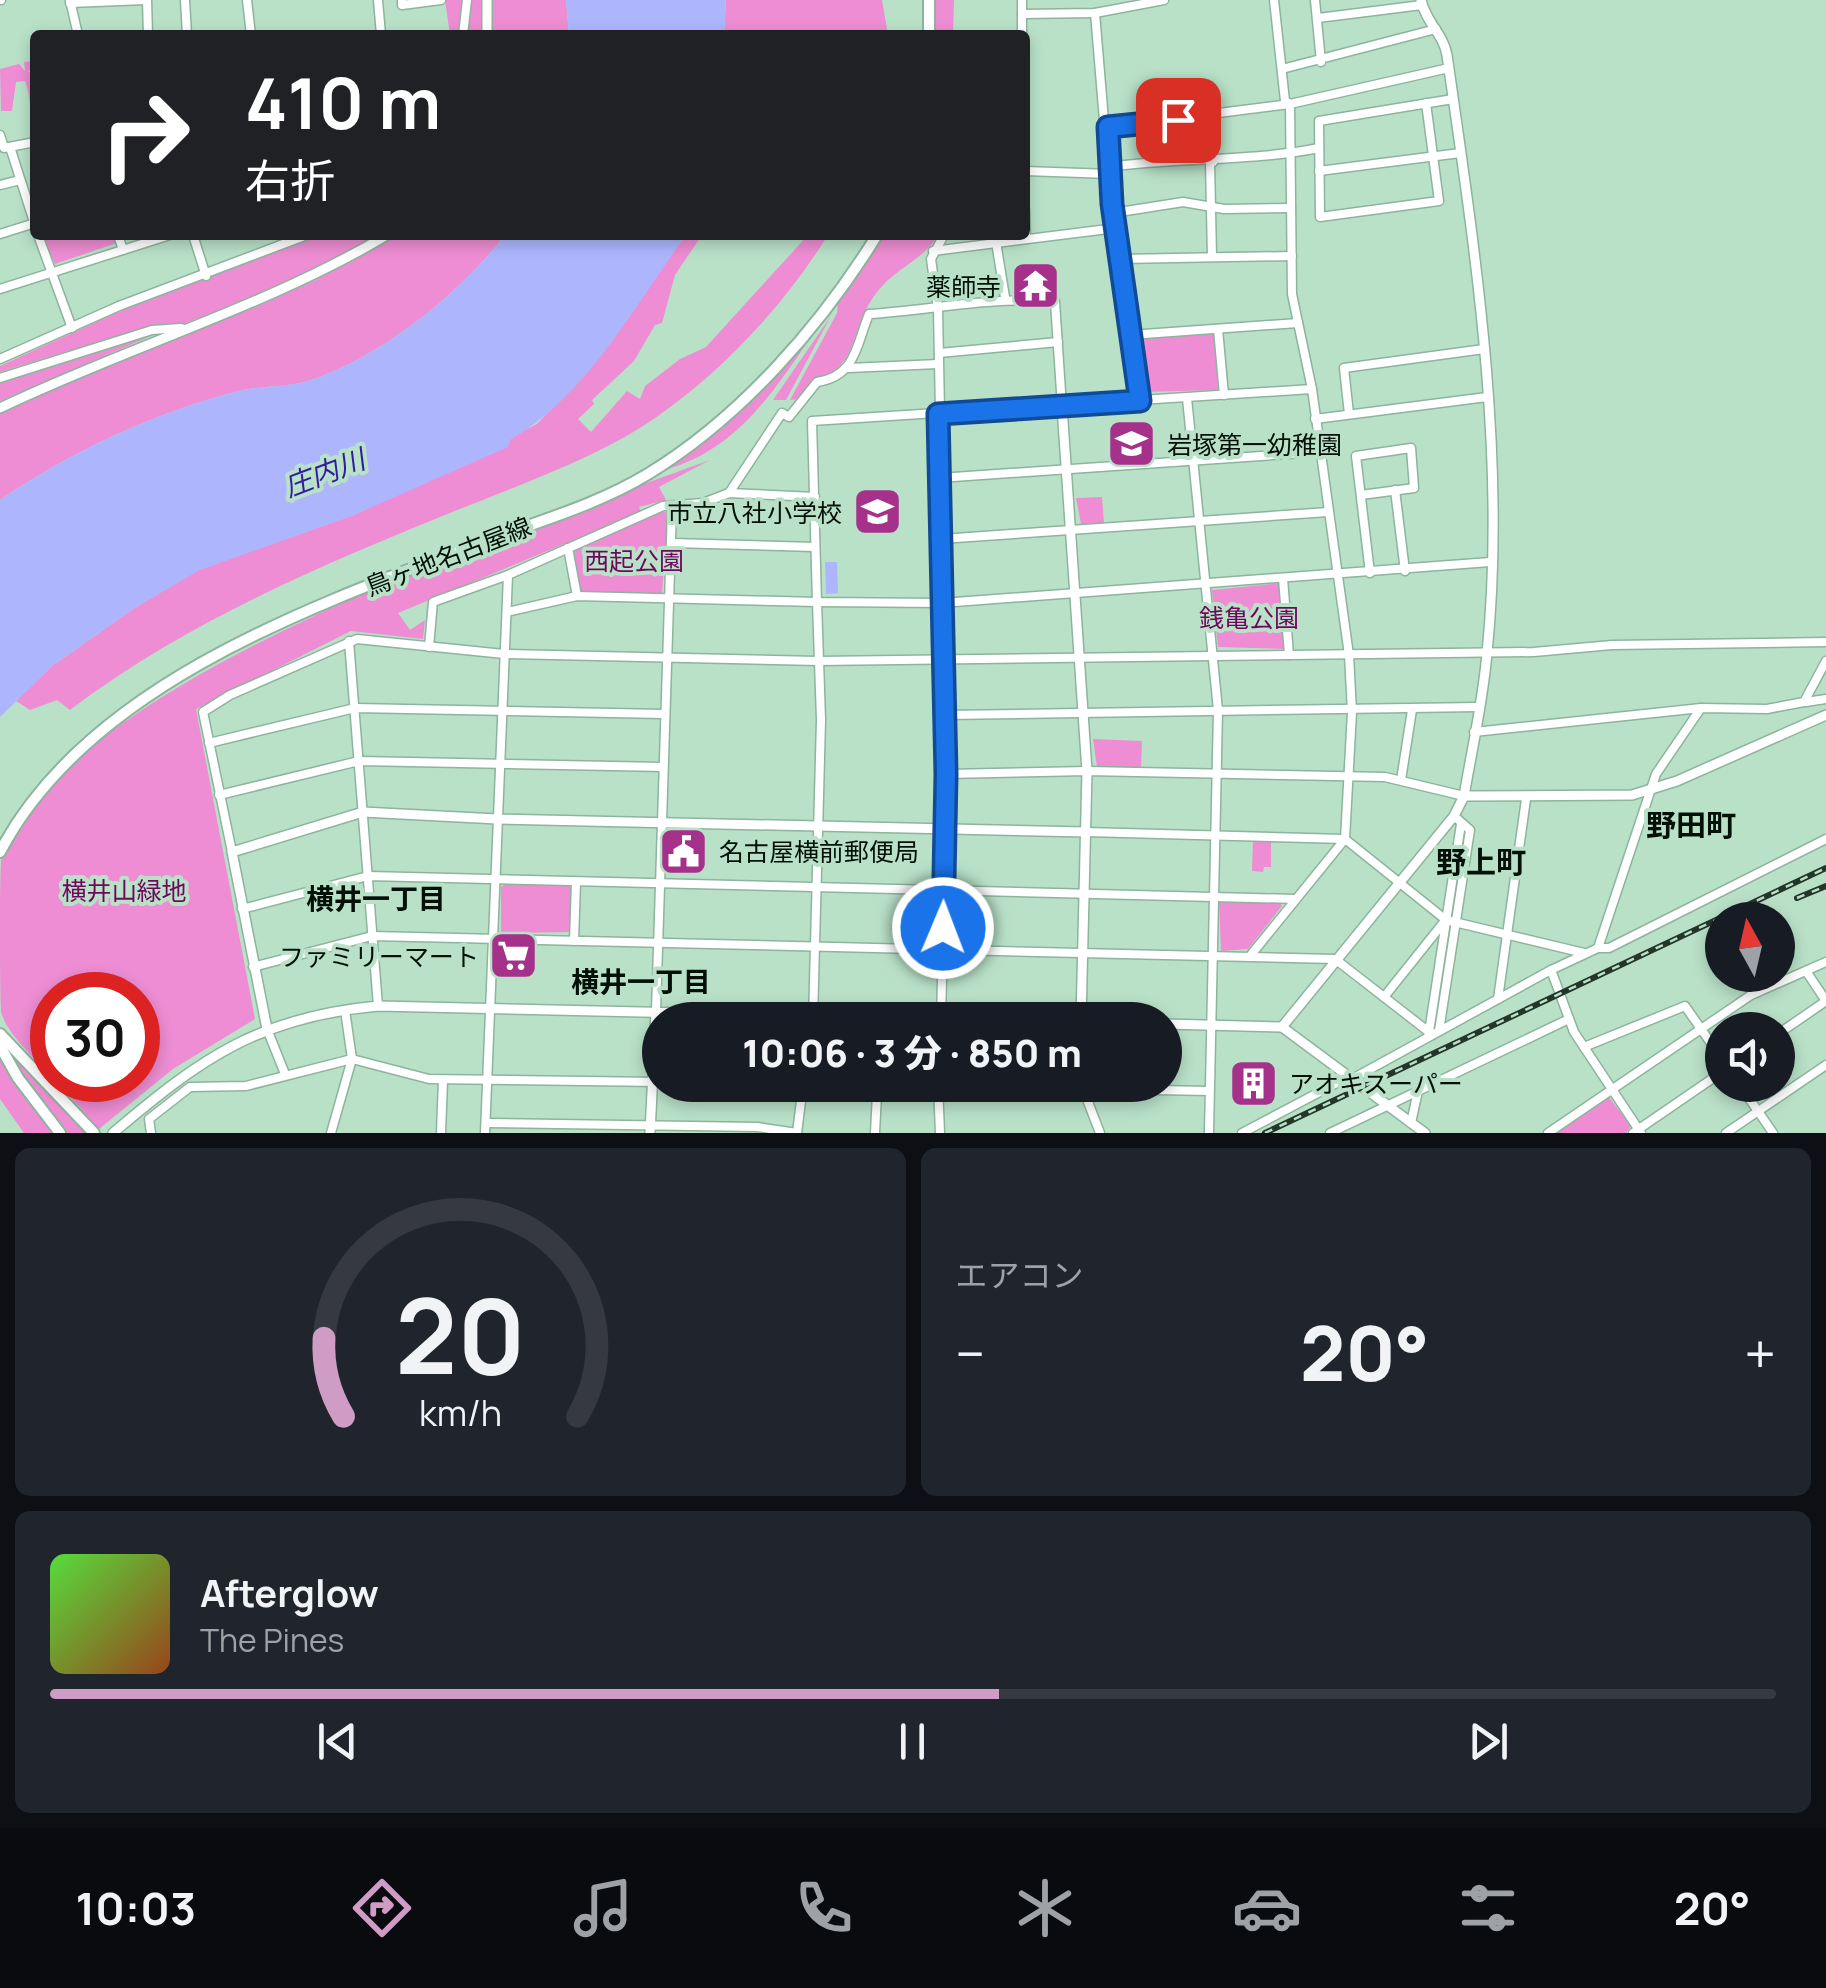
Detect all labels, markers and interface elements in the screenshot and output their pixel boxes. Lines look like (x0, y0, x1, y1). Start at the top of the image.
text: 410 m (245, 54, 441, 150)
icon: right (80, 70, 210, 200)
pin (1136, 78, 1221, 163)
icon: arrive (1151, 93, 1206, 148)
text: 右折 (245, 149, 335, 211)
temple icon: 薬師寺 (1010, 260, 1062, 312)
place label: 薬師寺 (926, 269, 1001, 304)
school or university icon: 岩塚第一幼稚園 (1106, 418, 1158, 470)
place label: 岩塚第一幼稚園 (1167, 427, 1342, 462)
water label: 庄内川 (278, 438, 373, 505)
school or university icon: 市立八社小学校 (851, 486, 903, 538)
place label: 市立八社小学校 (667, 495, 842, 530)
street label: 鳥ヶ地名古屋線 (360, 508, 536, 604)
park label: 西起公園 (584, 543, 684, 578)
park label: 銭亀公園 (1199, 600, 1299, 635)
district label: 野田町 (1646, 804, 1736, 845)
public building icon: 名古屋横前郵便局 (658, 825, 710, 877)
place label: 名古屋横前郵便局 (719, 834, 919, 869)
district label: 野上町 (1436, 841, 1526, 882)
park label: 横井山緑地 (61, 873, 187, 908)
position arrow (891, 876, 995, 980)
district label: 横井一丁目 (306, 879, 446, 917)
north arrow (1705, 902, 1795, 992)
map controls (1705, 902, 1795, 1102)
supermarket icon: ファミリーマート (488, 930, 540, 982)
place label: ファミリーマート (279, 939, 479, 974)
district label: 横井一丁目 (571, 962, 711, 1000)
speed limit sign: 30 (30, 972, 160, 1102)
button: sound (1705, 1012, 1795, 1102)
text: 10:06 · 3 分 · 850 m (742, 1026, 1082, 1078)
building icon: アオキスーパー (1228, 1057, 1280, 1109)
place label: アオキスーパー (1289, 1066, 1463, 1101)
text: エアコン (956, 1253, 1084, 1297)
text: 20 (395, 1263, 525, 1405)
text: 20° (1300, 1301, 1430, 1404)
text: − (956, 1315, 985, 1391)
text: + (1744, 1315, 1776, 1391)
text: km/h (419, 1388, 502, 1437)
text: Afterglow (200, 1566, 379, 1618)
text: The Pines (200, 1618, 344, 1662)
icon: previous (310, 1714, 365, 1769)
icon: pause (885, 1714, 940, 1769)
icon: next (1461, 1714, 1516, 1769)
icon: directions (347, 1873, 417, 1943)
icon: music (568, 1873, 638, 1943)
icon: phone (789, 1873, 859, 1943)
icon: climate (1010, 1873, 1080, 1943)
icon: car (1232, 1873, 1302, 1943)
icon: filters (1453, 1873, 1523, 1943)
text: 10:03 (76, 1877, 196, 1939)
text: 20° (1674, 1877, 1750, 1939)

